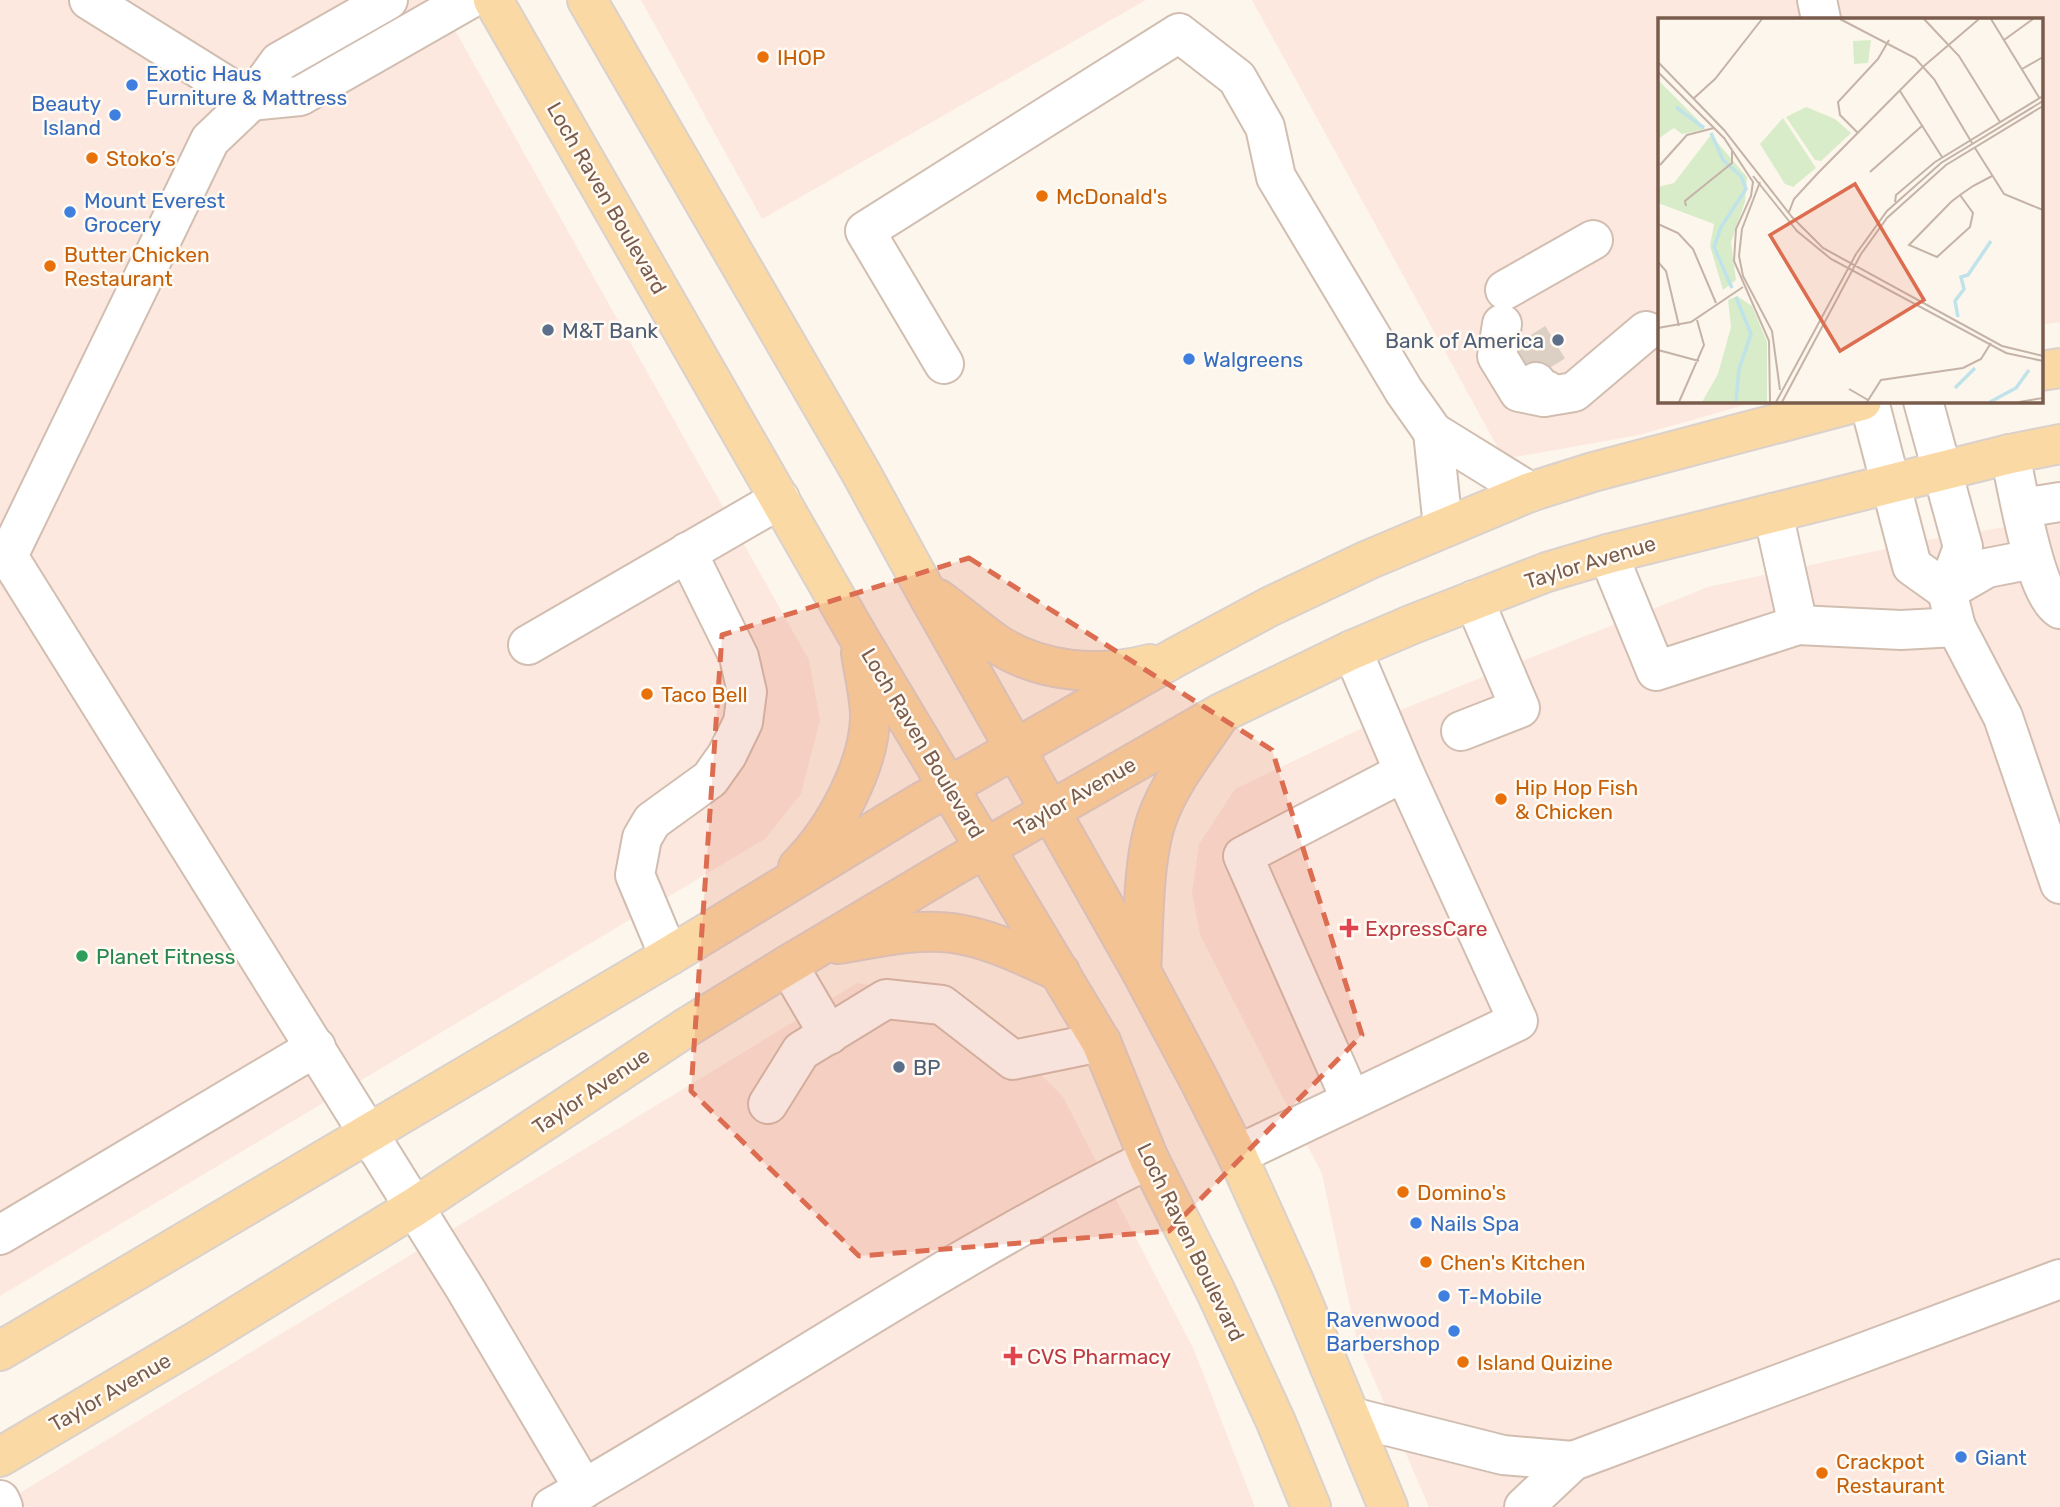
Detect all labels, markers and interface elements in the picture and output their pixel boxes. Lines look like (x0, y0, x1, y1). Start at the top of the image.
inset map (1658, 18, 2042, 402)
place label: IHOP (777, 45, 825, 70)
marker: IHOP (755, 49, 771, 65)
place label: Exotic Haus Furniture & Mattress (146, 61, 347, 110)
marker: Exotic Haus Furniture & Mattress (124, 77, 140, 93)
place label: Beauty Island (31, 91, 101, 140)
street label: Loch Raven Boulevard (542, 98, 672, 298)
marker: Beauty Island (107, 107, 123, 123)
place label: Stoko’s (106, 146, 176, 171)
marker: Stoko’s (84, 150, 100, 166)
place label: McDonald's (1056, 184, 1168, 209)
place label: Mount Everest Grocery (84, 188, 225, 237)
marker: McDonald's (1034, 188, 1050, 204)
marker: Mount Everest Grocery (62, 204, 78, 220)
place label: Butter Chicken Restaurant (64, 242, 210, 291)
marker: Butter Chicken Restaurant (42, 258, 58, 274)
place label: M&T Bank (562, 318, 658, 343)
marker: M&T Bank (540, 322, 556, 338)
place label: Bank of America (1385, 328, 1544, 353)
marker: Bank of America (1550, 332, 1566, 348)
place label: Walgreens (1203, 347, 1303, 372)
marker: Walgreens (1181, 351, 1197, 367)
street label: Taylor Avenue (1521, 530, 1659, 594)
street label: Loch Raven Boulevard (856, 643, 990, 843)
place label: Taco Bell (661, 682, 748, 707)
marker: Taco Bell (639, 686, 655, 702)
street label: Taylor Avenue (1010, 751, 1140, 841)
place label: Hip Hop Fish & Chicken (1515, 775, 1638, 824)
marker: Hip Hop Fish & Chicken (1493, 791, 1509, 807)
place label: ExpressCare (1365, 916, 1488, 941)
marker: ExpressCare (1339, 918, 1359, 938)
place label: Planet Fitness (96, 944, 235, 969)
marker: Planet Fitness (74, 948, 90, 964)
street label: Taylor Avenue (528, 1043, 654, 1139)
place label: BP (913, 1055, 941, 1080)
marker: BP (891, 1059, 907, 1075)
street label: Loch Raven Boulevard (1132, 1139, 1250, 1345)
place label: Domino's (1417, 1180, 1506, 1205)
marker: Domino's (1395, 1184, 1411, 1200)
place label: Nails Spa (1430, 1211, 1519, 1236)
marker: Nails Spa (1408, 1215, 1424, 1231)
place label: Chen's Kitchen (1440, 1250, 1585, 1275)
marker: Chen's Kitchen (1418, 1254, 1434, 1270)
place label: T-Mobile (1458, 1284, 1542, 1309)
marker: T-Mobile (1436, 1288, 1452, 1304)
place label: Ravenwood Barbershop (1326, 1307, 1440, 1356)
marker: Ravenwood Barbershop (1446, 1323, 1462, 1339)
place label: CVS Pharmacy (1027, 1344, 1172, 1369)
street label: Taylor Avenue (45, 1347, 175, 1437)
marker: CVS Pharmacy (1005, 1348, 1021, 1364)
place label: Island Quizine (1477, 1350, 1613, 1375)
marker: Island Quizine (1455, 1354, 1471, 1370)
place label: Giant (1975, 1445, 2027, 1470)
place label: Crackpot Restaurant (1836, 1449, 1945, 1498)
marker: Giant (1953, 1449, 1969, 1465)
marker: Crackpot Restaurant (1814, 1465, 1830, 1481)

